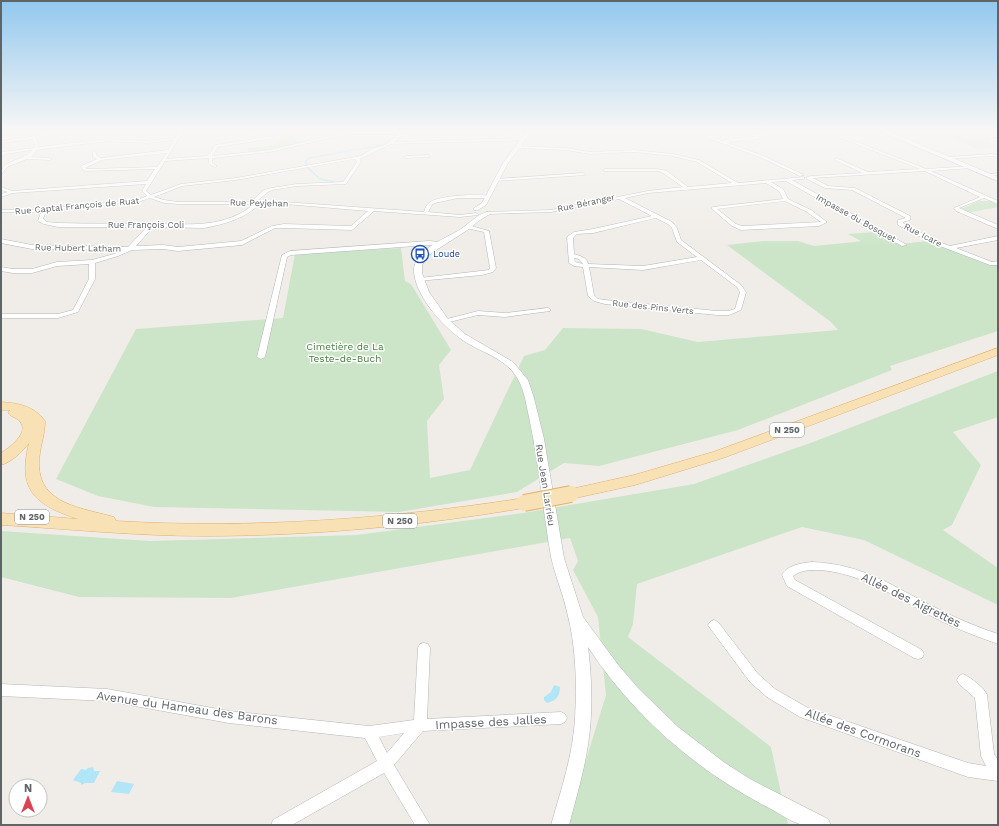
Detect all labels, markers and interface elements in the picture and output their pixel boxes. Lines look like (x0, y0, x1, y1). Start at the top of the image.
street label: Rue Béranger (556, 192, 616, 214)
street label: Impasse du Bosquet (814, 192, 898, 244)
street label: Rue Captal François de Ruat (14, 196, 140, 216)
street label: Rue Peyjehan (230, 197, 288, 209)
street label: Rue François Coli (108, 220, 184, 230)
street label: Rue Icare (902, 221, 944, 249)
street label: Rue Hubert Latham (35, 242, 121, 254)
bus stop icon: Loude (410, 244, 430, 264)
place label: Loude (433, 249, 460, 259)
street label: Rue des Pins Verts (612, 298, 694, 316)
park label: Cimetière de La Teste-de-Buch (306, 341, 384, 364)
road number: N 250 (770, 423, 804, 437)
street label: Rue Jean Larrieu (534, 443, 557, 527)
road number: N 250 (15, 510, 49, 524)
road number: N 250 (383, 514, 417, 528)
street label: Allée des Aigrettes (859, 570, 963, 630)
street label: Avenue du Hameau des Barons (95, 688, 279, 728)
street label: Allée des Cormorans (803, 706, 923, 760)
street label: Impasse des Jalles (435, 712, 547, 732)
north arrow (8, 778, 48, 818)
text: N (24, 782, 32, 795)

